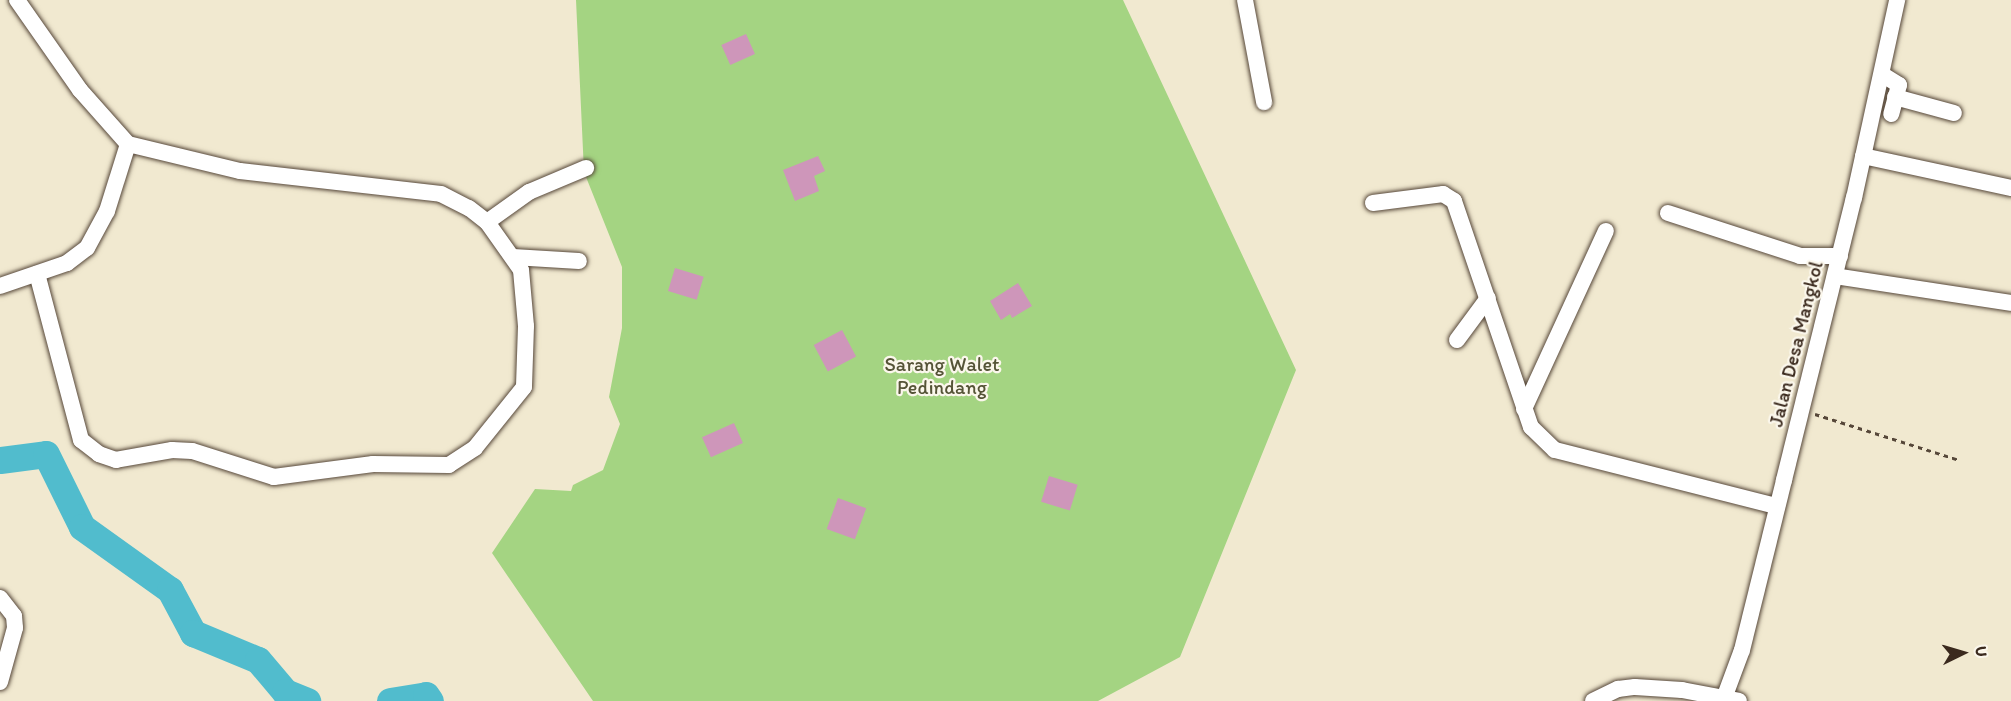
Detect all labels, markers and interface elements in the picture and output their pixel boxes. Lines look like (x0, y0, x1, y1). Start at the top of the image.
street label: Jalan Desa Mangkol (1764, 259, 1828, 429)
park label: Sarang Walet Pedindang (885, 353, 999, 400)
north arrow (1933, 623, 1993, 683)
text: U (1972, 645, 1991, 657)

